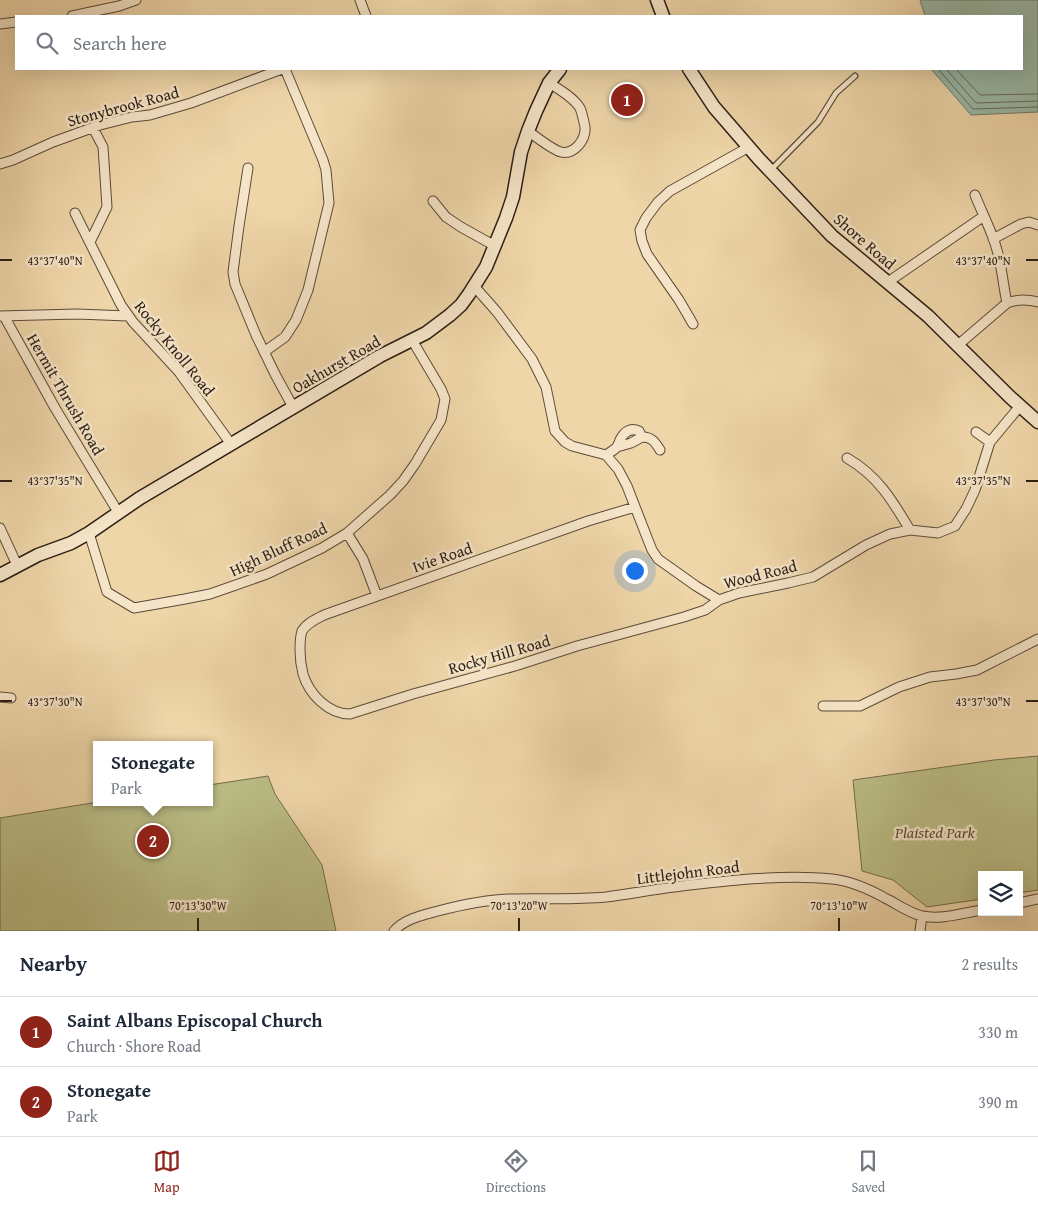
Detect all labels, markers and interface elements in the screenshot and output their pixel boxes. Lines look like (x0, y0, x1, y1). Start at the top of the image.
search box (15, 15, 1023, 70)
icon: search (33, 29, 61, 57)
text: Search here (73, 29, 167, 57)
street label: Stonybrook Road (65, 79, 182, 132)
pin: 1 (611, 81, 643, 119)
street label: Shore Road (829, 207, 902, 275)
text: 43°37'40"N (27, 252, 83, 269)
text: 43°37'40"N (955, 252, 1011, 269)
street label: Rocky Knoll Road (129, 295, 221, 401)
street label: Hermit Thrush Road (21, 329, 111, 460)
street label: Oakhurst Road (287, 329, 385, 399)
text: 43°37'35"N (27, 472, 83, 489)
text: 43°37'35"N (955, 472, 1011, 489)
street label: High Bluff Road (225, 516, 331, 582)
street label: Ivie Road (409, 535, 476, 578)
street label: Wood Road (721, 553, 800, 595)
your location (622, 558, 648, 584)
street label: Rocky Hill Road (445, 628, 553, 680)
text: 43°37'30"N (27, 693, 83, 710)
text: 43°37'30"N (955, 693, 1011, 710)
popup (93, 741, 213, 806)
text: Stonegate (111, 748, 195, 776)
text: Park (111, 776, 142, 800)
park label: Plaisted Park (894, 820, 976, 844)
pin: 2 (137, 822, 169, 860)
street label: Littlejohn Road (635, 854, 741, 890)
map controls (978, 871, 1023, 916)
button: layers (978, 871, 1023, 916)
text: 70°13'30"W (169, 897, 228, 914)
text: 70°13'20"W (490, 897, 549, 914)
text: 70°13'10"W (810, 897, 869, 914)
text: Nearby (20, 948, 87, 979)
text: 2 results (961, 952, 1018, 976)
text: Saint Albans Episcopal Church (67, 1006, 323, 1034)
text: 1 (32, 1020, 40, 1044)
text: 330 m (978, 1020, 1018, 1044)
text: Church · Shore Road (67, 1034, 201, 1058)
text: Stonegate (67, 1076, 151, 1104)
text: 2 (32, 1090, 40, 1114)
text: 390 m (978, 1090, 1018, 1114)
text: Park (67, 1104, 98, 1128)
tab: Map (153, 1147, 181, 1197)
tab: Directions (486, 1147, 546, 1197)
tab: Saved (851, 1147, 885, 1197)

